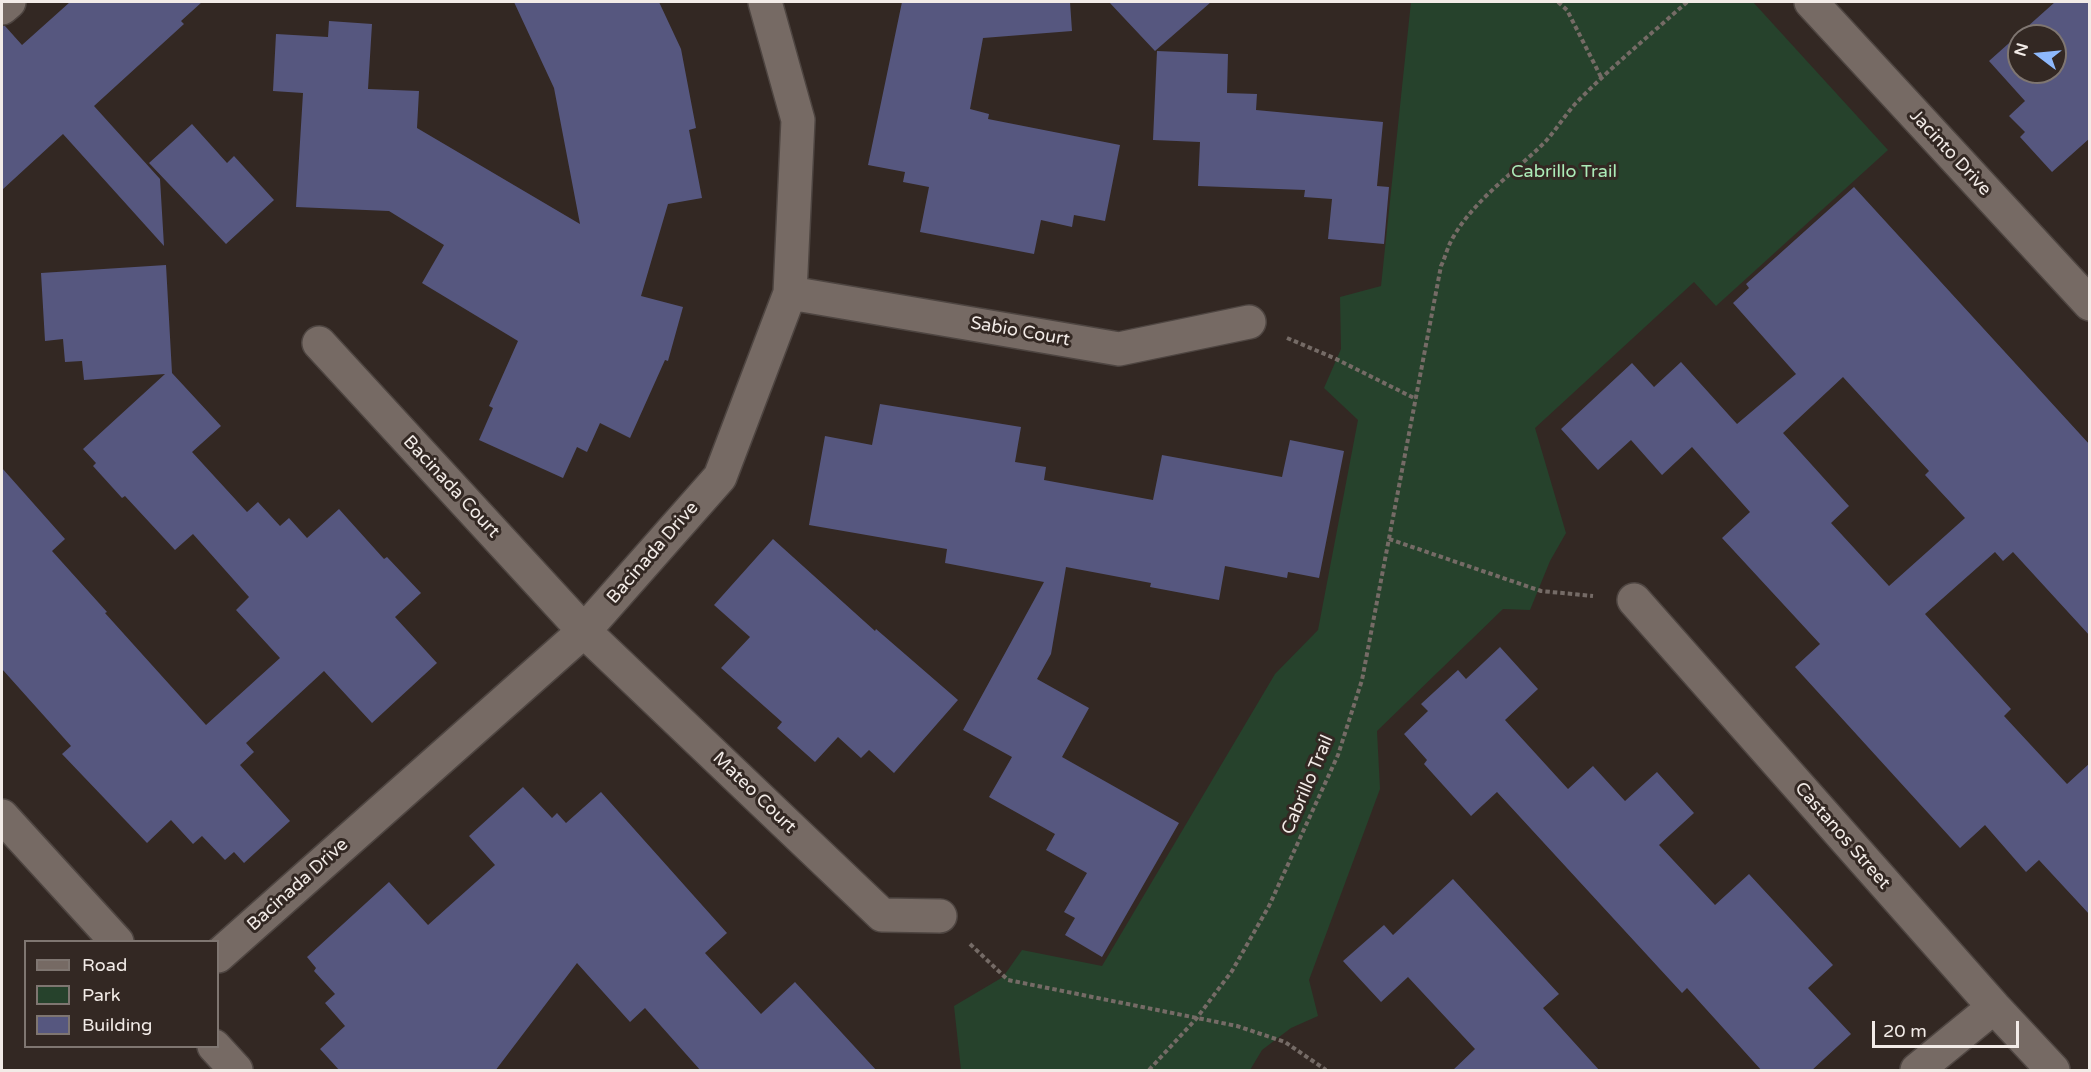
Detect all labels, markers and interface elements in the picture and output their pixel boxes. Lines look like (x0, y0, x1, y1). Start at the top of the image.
north arrow (2007, 24, 2067, 84)
text: N (2010, 41, 2033, 59)
street label: Jacinto Drive (1905, 105, 1995, 201)
park label: Cabrillo Trail (1511, 161, 1617, 183)
street label: Sabio Court (969, 313, 1071, 351)
street label: Bacinada Court (398, 431, 504, 543)
street label: Bacinada Drive (603, 498, 703, 608)
street label: Cabrillo Trail (1277, 732, 1339, 838)
street label: Mateo Court (708, 748, 800, 838)
street label: Castanos Street (1790, 778, 1894, 894)
street label: Bacinada Drive (243, 834, 353, 936)
legend (24, 940, 219, 1048)
text: Road (82, 954, 127, 976)
text: Park (82, 984, 120, 1006)
scale bar (1875, 1009, 2022, 1047)
text: Building (82, 1014, 152, 1036)
text: 20 m (1883, 1020, 1927, 1042)

